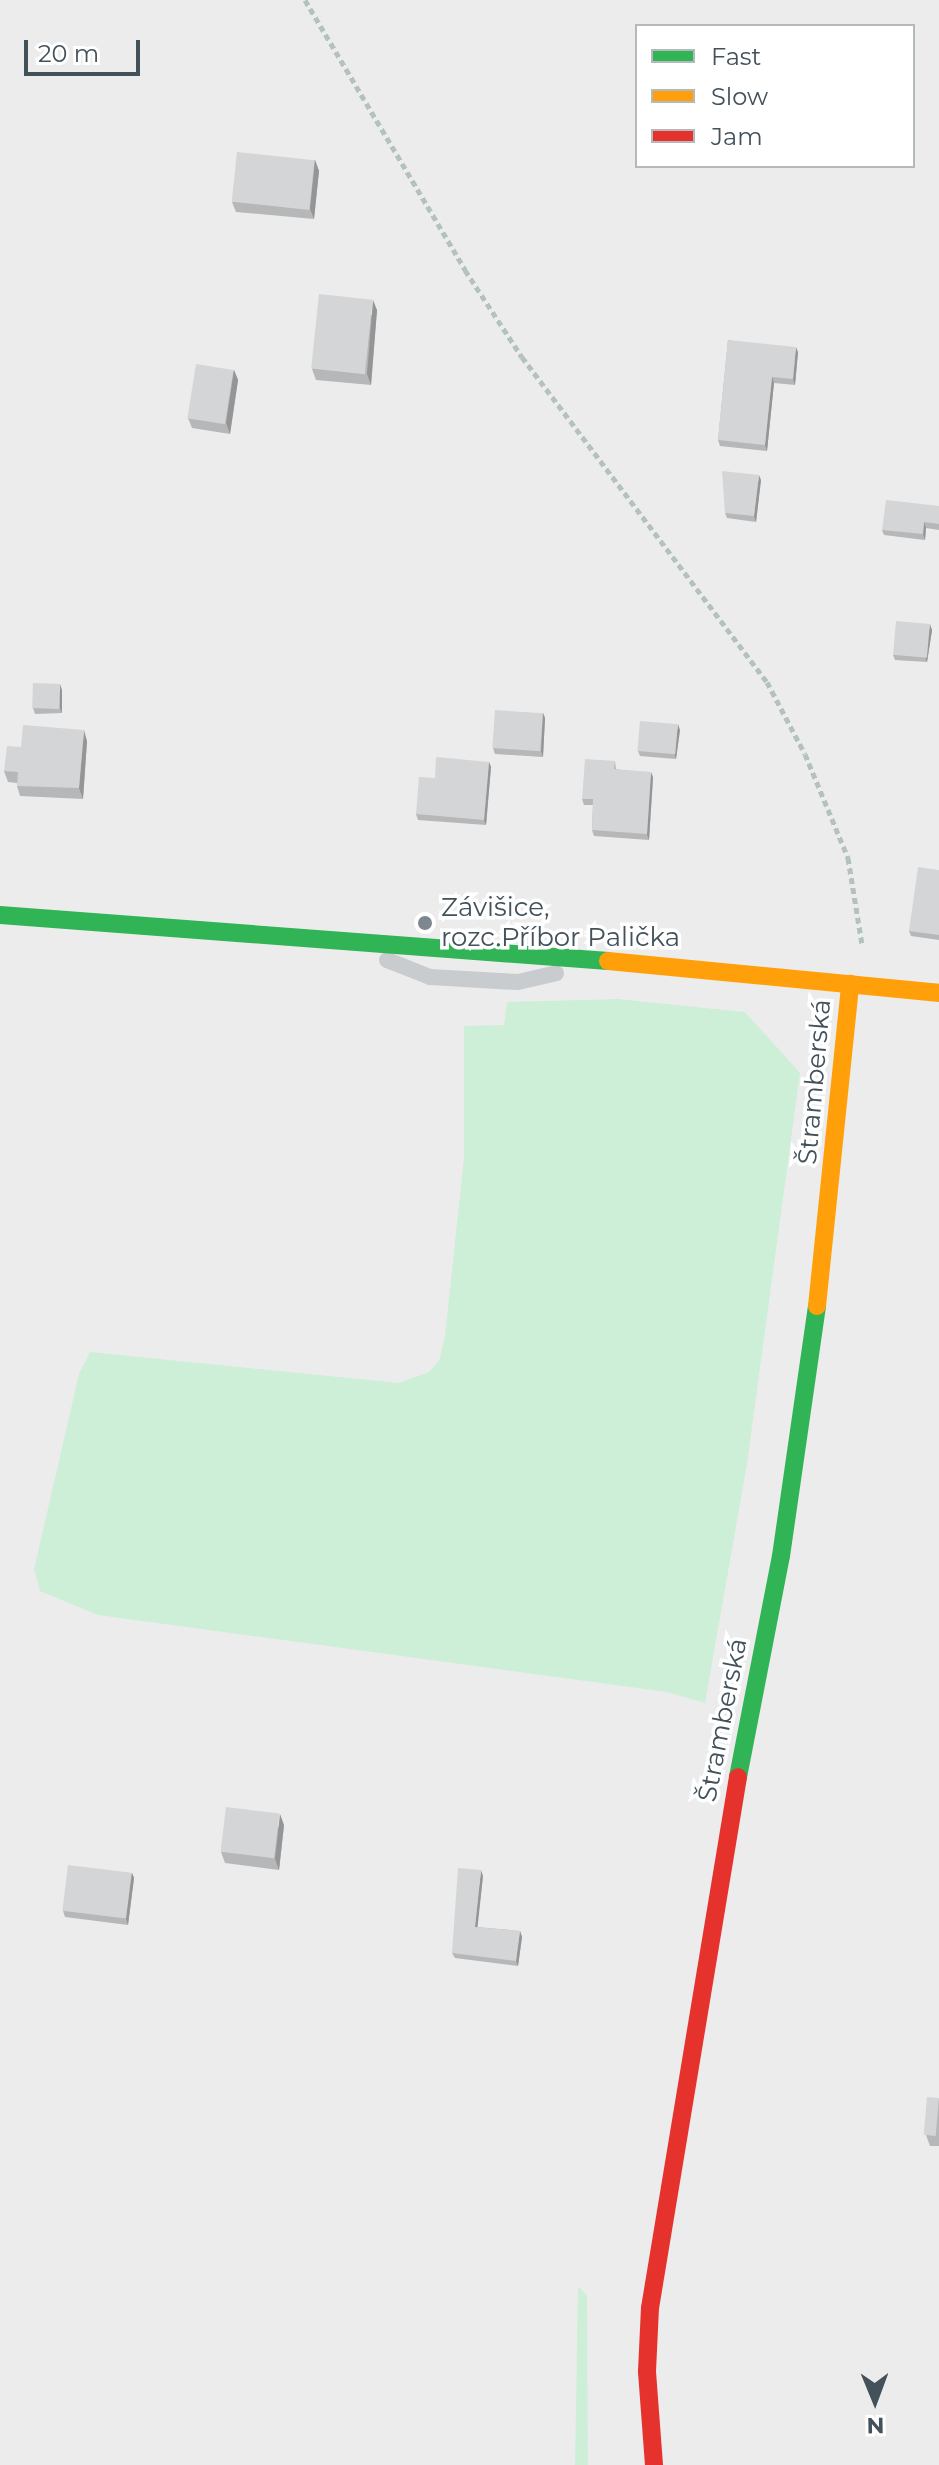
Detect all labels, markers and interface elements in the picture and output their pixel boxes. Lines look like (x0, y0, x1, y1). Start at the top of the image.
scale bar (28, 24, 144, 74)
legend (635, 24, 915, 168)
text: 20 m (38, 39, 99, 68)
text: Fast (711, 42, 761, 71)
text: Slow (711, 82, 768, 111)
text: Jam (711, 122, 763, 151)
place label: Závišice, rozc.Příbor Palička (441, 892, 680, 954)
marker: Závišice, rozc.Příbor Palička (416, 914, 434, 932)
street label: Štramberská (792, 998, 838, 1166)
street label: Štramberská (692, 1636, 754, 1804)
north arrow (835, 2361, 915, 2441)
text: N (866, 2412, 885, 2439)

